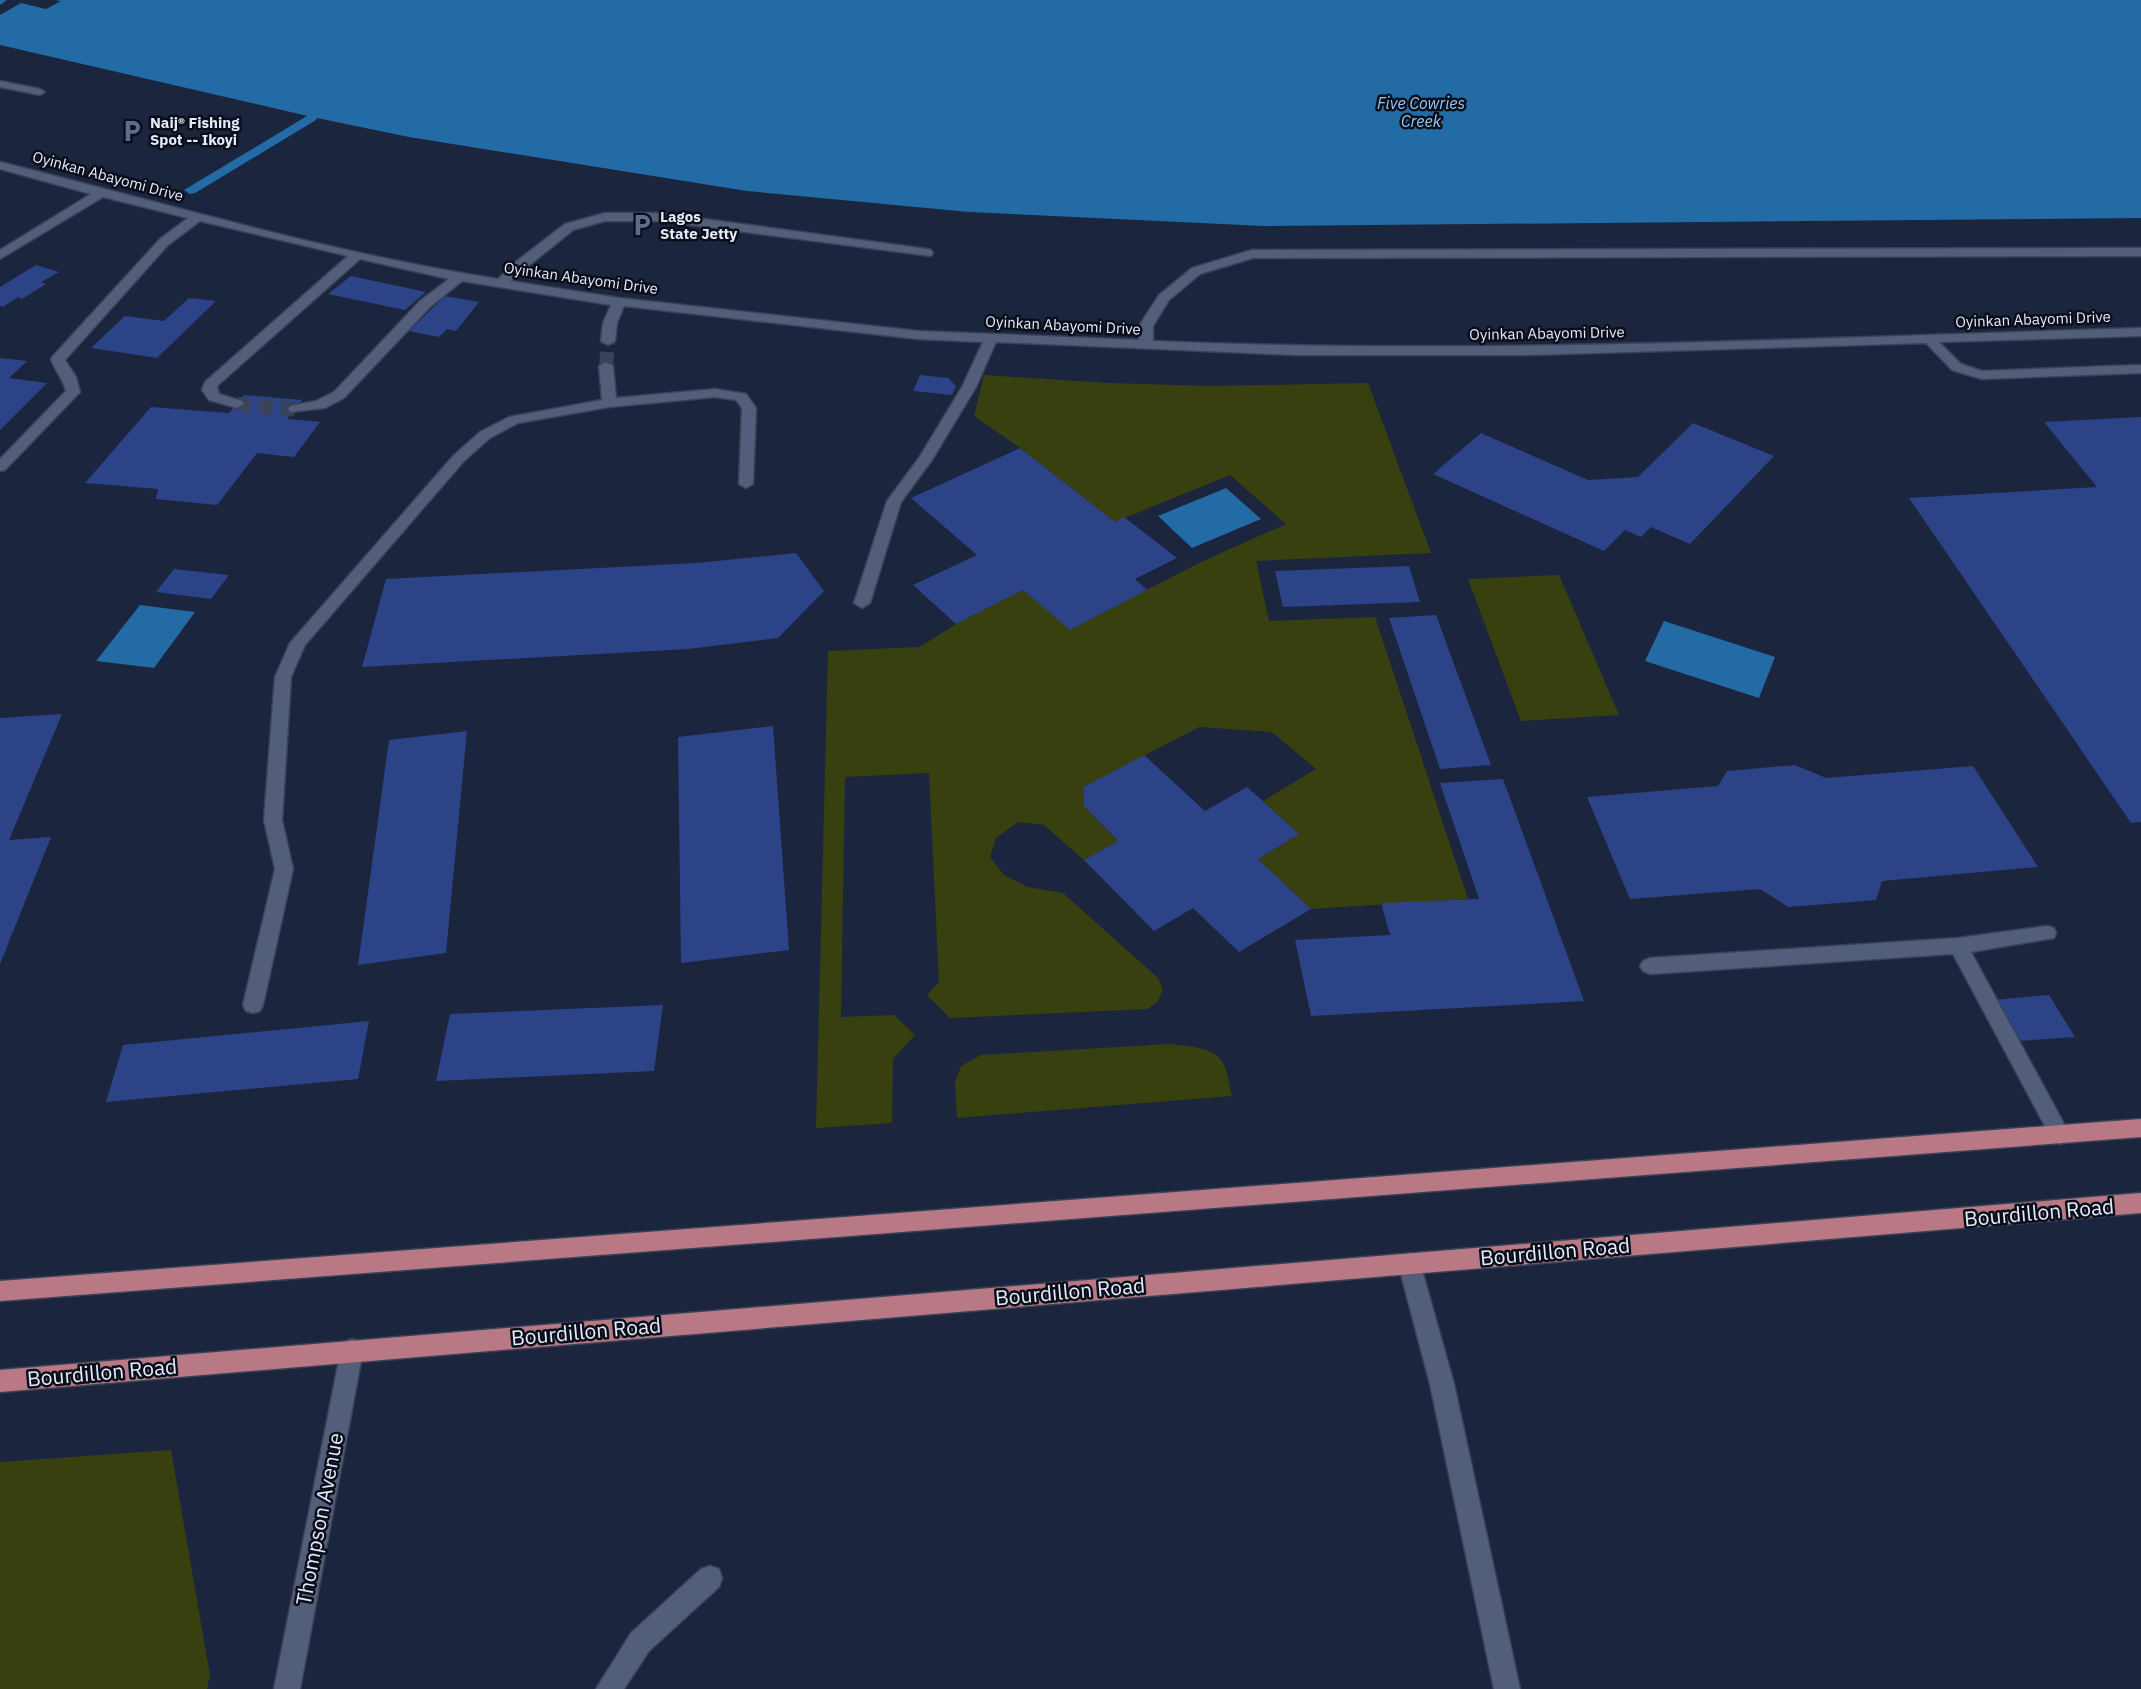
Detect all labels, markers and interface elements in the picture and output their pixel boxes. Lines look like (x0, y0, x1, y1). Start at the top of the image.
water label: Five Cowries Creek (1377, 93, 1465, 131)
place label: Naij® Fishing Spot -- Ikoyi (150, 113, 240, 149)
parking icon: Naij® Fishing Spot -- Ikoyi (119, 118, 145, 144)
street label: Oyinkan Abayomi Drive (30, 147, 186, 205)
place label: Lagos State Jetty (660, 207, 737, 243)
parking icon: Lagos State Jetty (629, 212, 655, 238)
street label: Oyinkan Abayomi Drive (503, 258, 659, 298)
street label: Oyinkan Abayomi Drive (1955, 307, 2111, 331)
street label: Oyinkan Abayomi Drive (985, 311, 1141, 339)
street label: Oyinkan Abayomi Drive (1469, 322, 1625, 344)
street label: Bourdillon Road (1963, 1191, 2115, 1233)
street label: Bourdillon Road (1479, 1230, 1631, 1272)
street label: Bourdillon Road (994, 1270, 1146, 1312)
street label: Bourdillon Road (510, 1310, 662, 1352)
street label: Bourdillon Road (26, 1351, 178, 1393)
street label: Thompson Avenue (289, 1430, 349, 1608)

